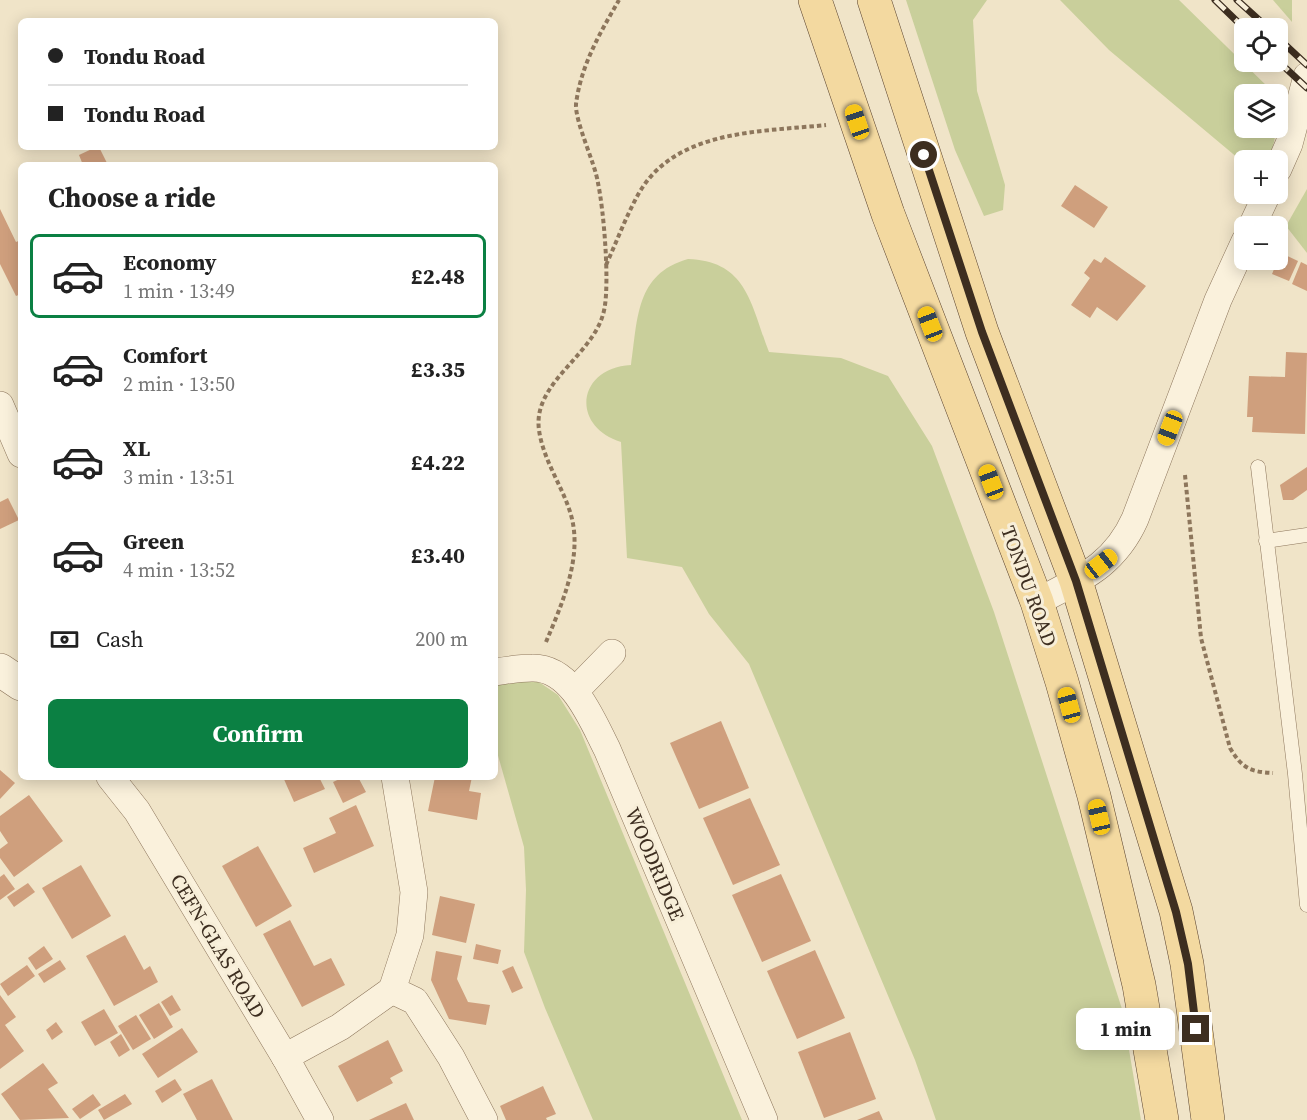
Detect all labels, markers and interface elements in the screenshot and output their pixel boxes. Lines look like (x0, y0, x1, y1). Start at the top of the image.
map controls (1234, 18, 1288, 270)
button: locate (1234, 18, 1288, 72)
text: Tondu Road (84, 41, 205, 71)
button: layers (1234, 84, 1288, 138)
text: Tondu Road (84, 99, 205, 129)
car (843, 102, 871, 142)
route start (910, 141, 937, 168)
button: + (1234, 150, 1288, 204)
text: Choose a ride (48, 179, 216, 216)
button: − (1234, 216, 1288, 270)
text: Economy (123, 247, 217, 277)
icon: car (51, 249, 105, 303)
text: £2.48 (411, 261, 465, 291)
text: 1 min · 13:49 (123, 277, 235, 305)
car (915, 304, 945, 344)
text: Comfort (123, 340, 207, 370)
icon: car (51, 342, 105, 396)
text: £3.35 (411, 354, 465, 384)
text: 2 min · 13:50 (123, 370, 235, 398)
car (1155, 408, 1185, 448)
text: XL (123, 433, 150, 463)
icon: car (51, 435, 105, 489)
text: £4.22 (411, 447, 465, 477)
car (976, 462, 1006, 502)
text: 3 min · 13:51 (123, 463, 235, 491)
street label: TONDU ROAD (994, 522, 1064, 650)
text: Green (123, 526, 184, 556)
icon: car (51, 528, 105, 582)
text: £3.40 (411, 540, 465, 570)
car (1081, 546, 1121, 582)
text: 4 min · 13:52 (123, 556, 235, 584)
icon: cash (48, 623, 81, 656)
text: Cash (96, 624, 144, 654)
text: 200 m (415, 625, 468, 653)
car (1056, 685, 1082, 725)
button: Confirm (48, 699, 468, 768)
car (1086, 797, 1112, 837)
street label: WOODRIDGE (619, 803, 691, 925)
street label: CEFN-GLAS ROAD (164, 868, 272, 1024)
callout: 1 min (1076, 1008, 1175, 1050)
text: 1 min (1100, 1015, 1151, 1043)
route end (1182, 1015, 1209, 1042)

